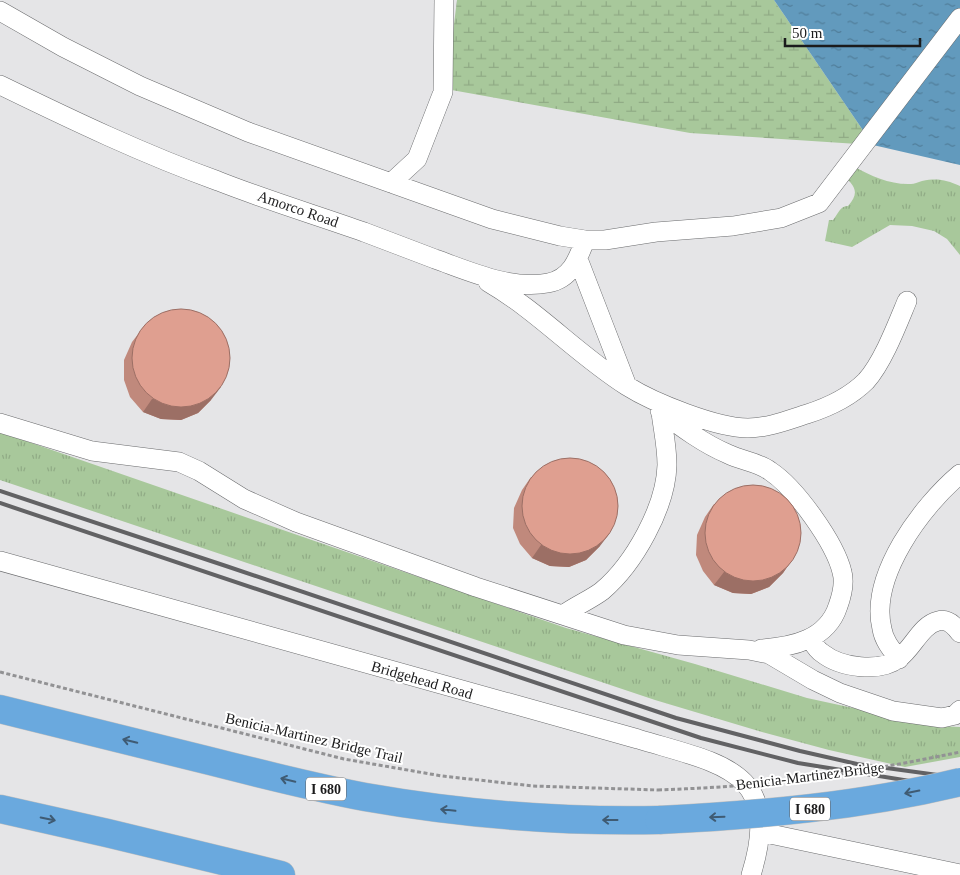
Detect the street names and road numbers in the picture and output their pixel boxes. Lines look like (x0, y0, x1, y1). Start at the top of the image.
street label: Amorco Road (255, 188, 341, 230)
street label: Bridgehead Road (370, 658, 475, 702)
street label: Benicia-Martinez Bridge Trail (224, 710, 404, 766)
street label: Benicia-Martinez Bridge (735, 759, 886, 793)
road number: I 680 (306, 778, 346, 801)
road number: I 680 (790, 798, 830, 821)

